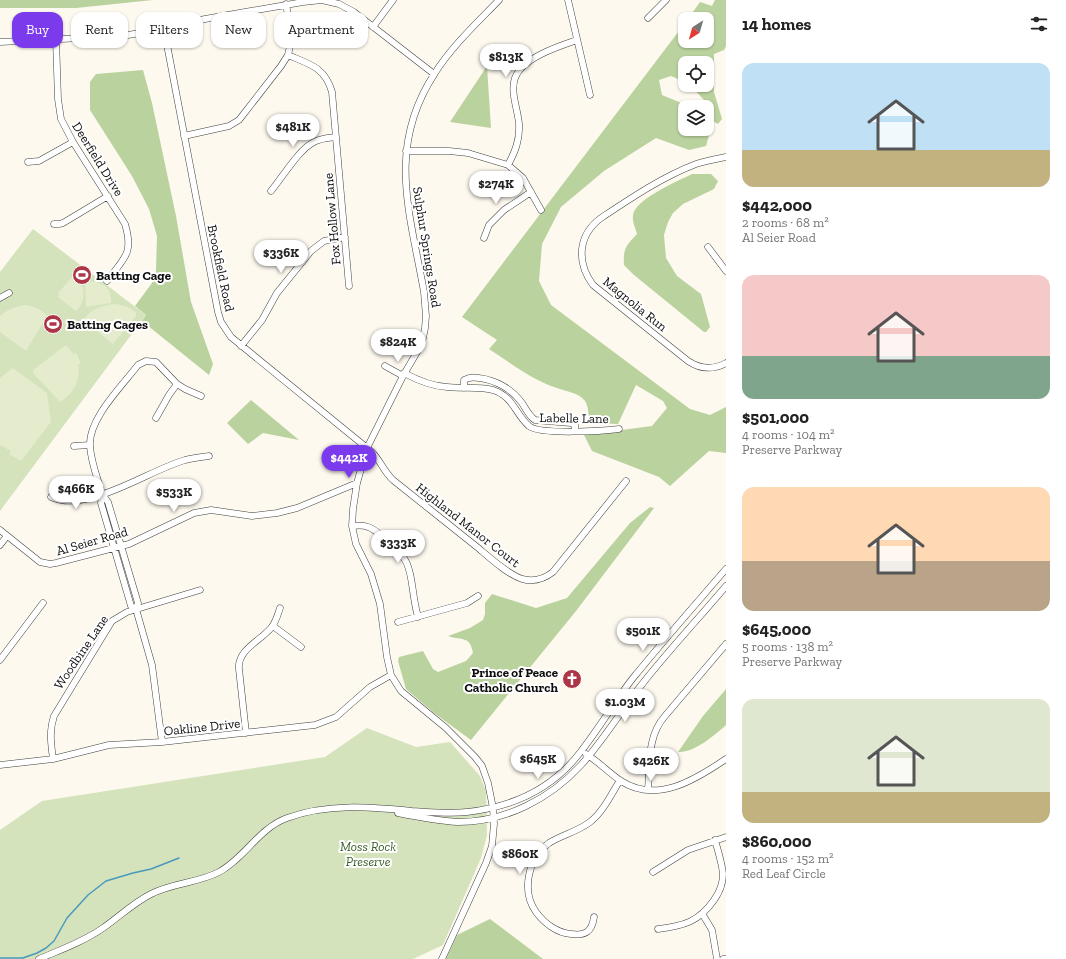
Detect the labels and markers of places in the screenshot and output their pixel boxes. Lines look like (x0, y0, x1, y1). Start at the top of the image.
pin: $813K (478, 44, 534, 78)
pin: $481K (265, 114, 321, 148)
pin: $274K (468, 171, 524, 205)
pin: $336K (253, 240, 309, 274)
sports icon: Batting Cage (71, 264, 93, 286)
place label: Batting Cage (96, 268, 172, 283)
sports icon: Batting Cages (42, 313, 64, 335)
place label: Batting Cages (67, 317, 148, 332)
pin: $824K (370, 329, 426, 363)
pin: $442K (321, 445, 377, 479)
pin: $466K (48, 476, 104, 510)
pin: $533K (146, 479, 202, 513)
pin: $333K (370, 530, 426, 564)
pin: $501K (615, 618, 671, 652)
place label: Prince of Peace Catholic Church (464, 665, 559, 695)
church icon: Prince of Peace Catholic Church (561, 668, 583, 690)
pin: $1.03M (592, 689, 658, 723)
pin: $645K (510, 746, 566, 780)
pin: $426K (623, 748, 679, 782)
pin: $860K (492, 841, 548, 875)

